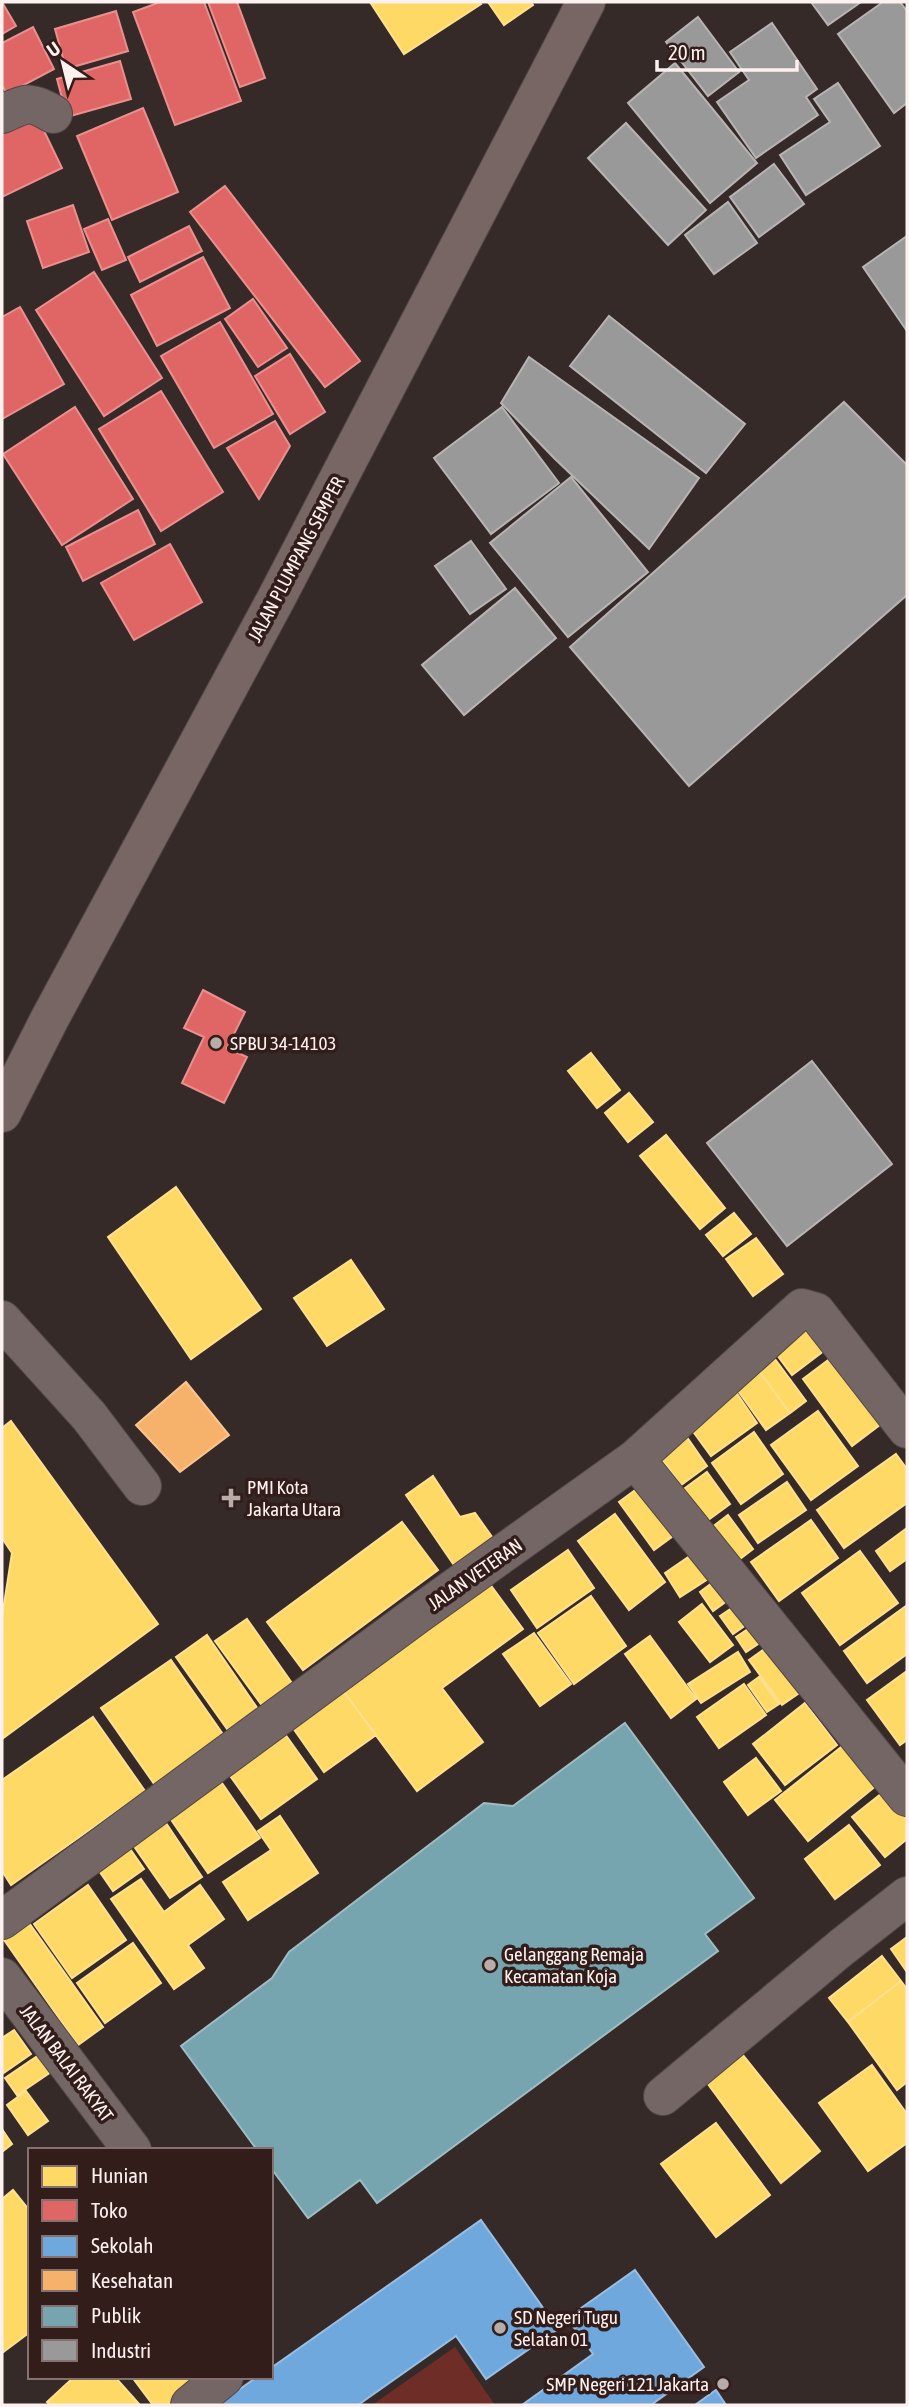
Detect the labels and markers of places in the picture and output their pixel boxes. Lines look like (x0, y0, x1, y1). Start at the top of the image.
place label: SPBU 34-14103 (230, 1032, 336, 1054)
marker: SPBU 34-14103 (208, 1035, 224, 1051)
place label: PMI Kota Jakarta Utara (247, 1476, 341, 1520)
marker: PMI Kota Jakarta Utara (221, 1488, 241, 1508)
place label: Gelanggang Remaja Kecamatan Koja (504, 1943, 644, 1987)
marker: Gelanggang Remaja Kecamatan Koja (482, 1957, 498, 1973)
place label: SD Negeri Tugu Selatan 01 (514, 2306, 618, 2350)
marker: SD Negeri Tugu Selatan 01 (492, 2320, 508, 2336)
place label: SMP Negeri 121 Jakarta (546, 2373, 709, 2395)
marker: SMP Negeri 121 Jakarta (715, 2376, 731, 2392)

